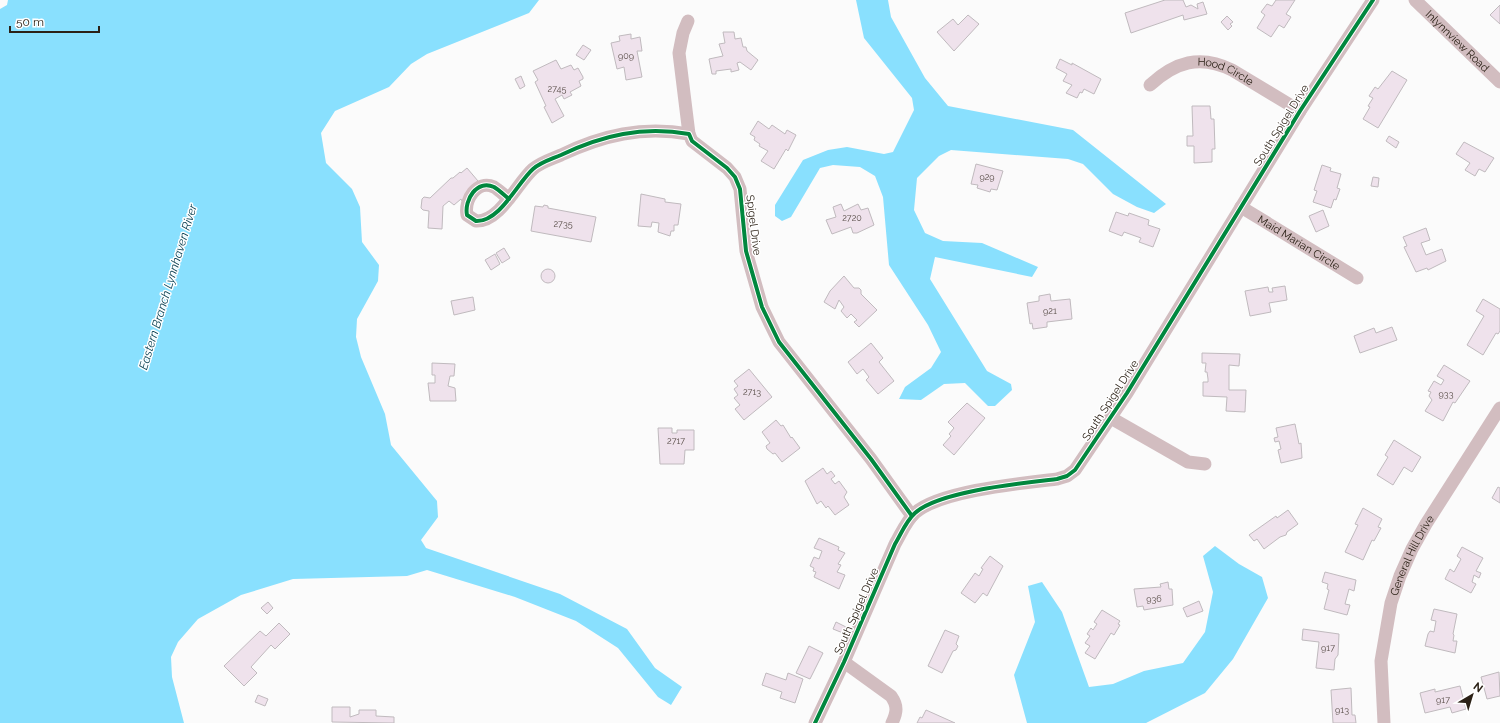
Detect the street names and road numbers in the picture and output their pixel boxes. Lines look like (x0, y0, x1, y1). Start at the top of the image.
street label: Inlynnview Road (1423, 8, 1492, 75)
street label: Hood Circle (1197, 56, 1256, 89)
street label: South Spigel Drive (1251, 82, 1312, 168)
street label: Spigel Drive (743, 194, 764, 257)
street label: Maid Marian Circle (1255, 213, 1343, 273)
street label: South Spigel Drive (1080, 357, 1142, 443)
street label: General Hill Drive (1388, 512, 1437, 598)
street label: South Spigel Drive (832, 565, 882, 657)

